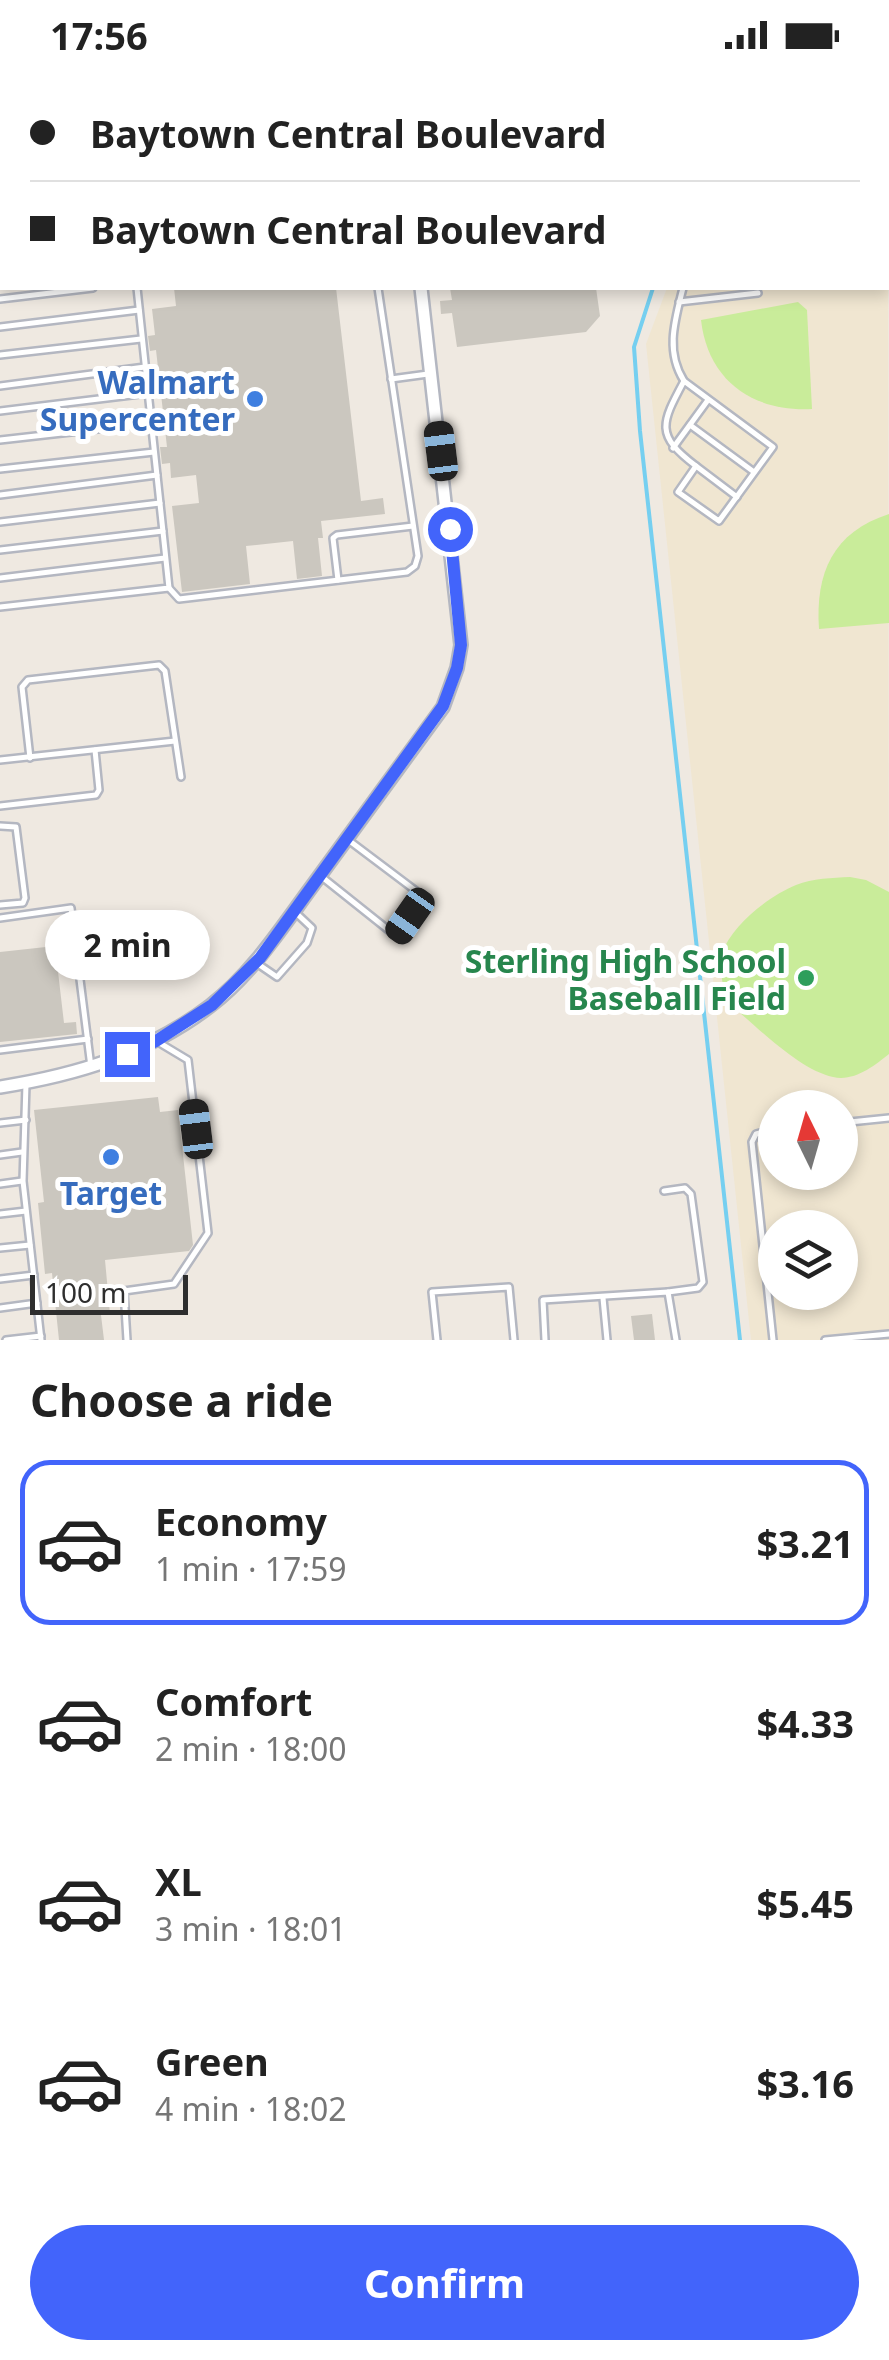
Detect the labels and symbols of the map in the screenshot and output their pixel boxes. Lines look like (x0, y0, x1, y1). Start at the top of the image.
place label: Walmart Supercenter (40, 360, 235, 440)
marker: Walmart Supercenter (244, 388, 266, 410)
car (422, 419, 460, 483)
route start (428, 507, 473, 552)
car (381, 883, 439, 949)
callout: 2 min (44, 909, 210, 979)
place label: Sterling High School Baseball Field (465, 939, 786, 1019)
marker: Sterling High School Baseball Field (795, 967, 817, 989)
route end (105, 1032, 150, 1077)
north arrow (758, 1090, 858, 1190)
car (177, 1097, 215, 1161)
marker: Target (100, 1146, 122, 1168)
place label: Target (60, 1171, 162, 1214)
scale bar (30, 1270, 188, 1314)

